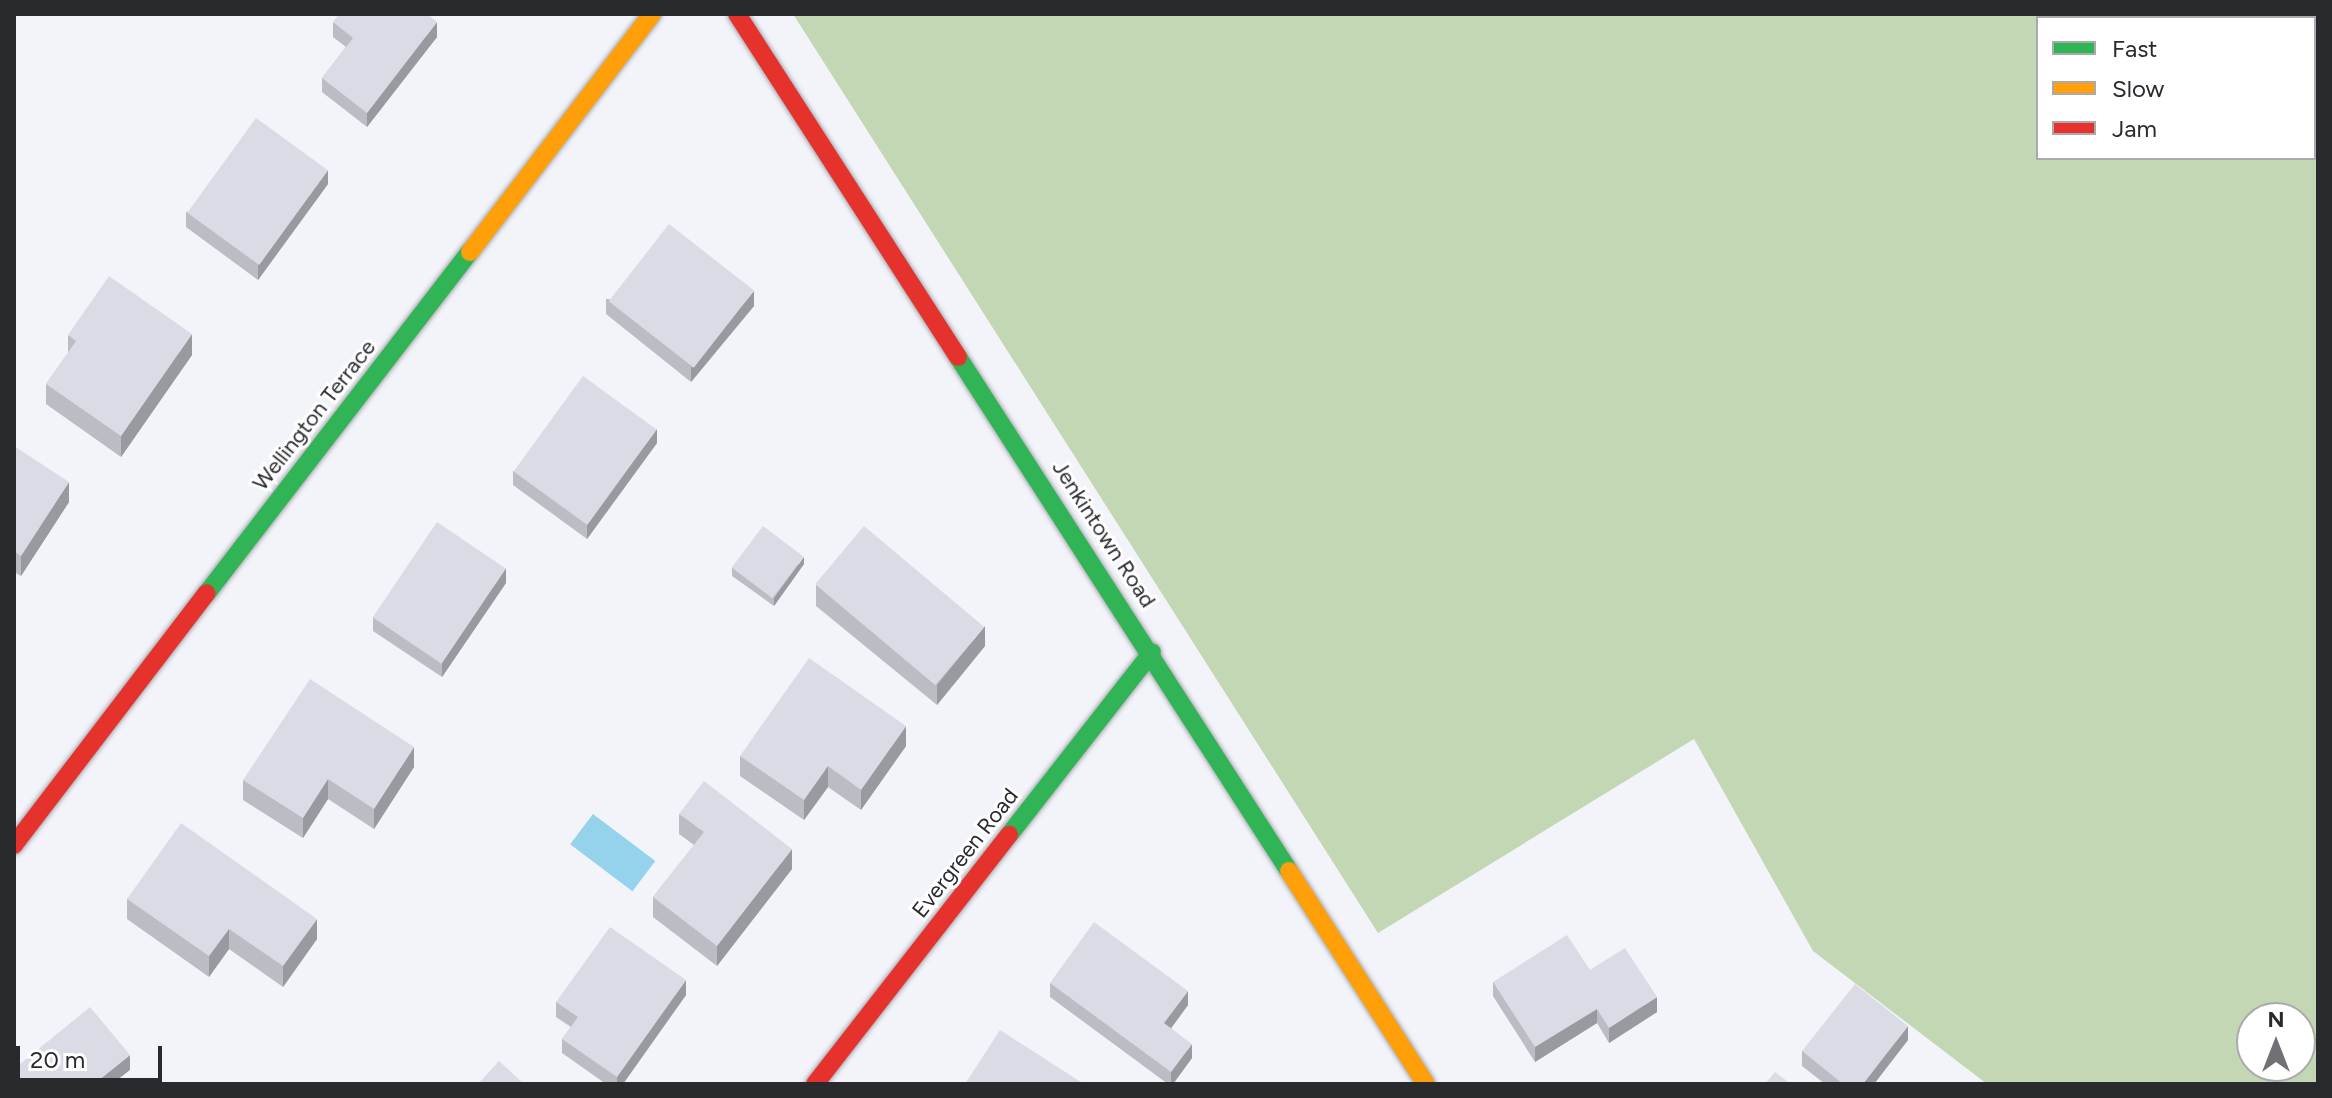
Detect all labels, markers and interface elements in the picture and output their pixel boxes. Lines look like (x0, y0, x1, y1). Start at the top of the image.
legend (2036, 16, 2316, 160)
text: Fast (2112, 34, 2157, 63)
text: Slow (2112, 74, 2164, 103)
text: Jam (2112, 114, 2157, 143)
street label: Wellington Terrace (247, 334, 381, 496)
street label: Jenkintown Road (1047, 456, 1161, 612)
street label: Evergreen Road (906, 783, 1024, 923)
north arrow (2236, 1002, 2316, 1082)
text: N (2267, 1006, 2285, 1033)
scale bar (20, 1030, 166, 1080)
text: 20 m (30, 1045, 85, 1074)

